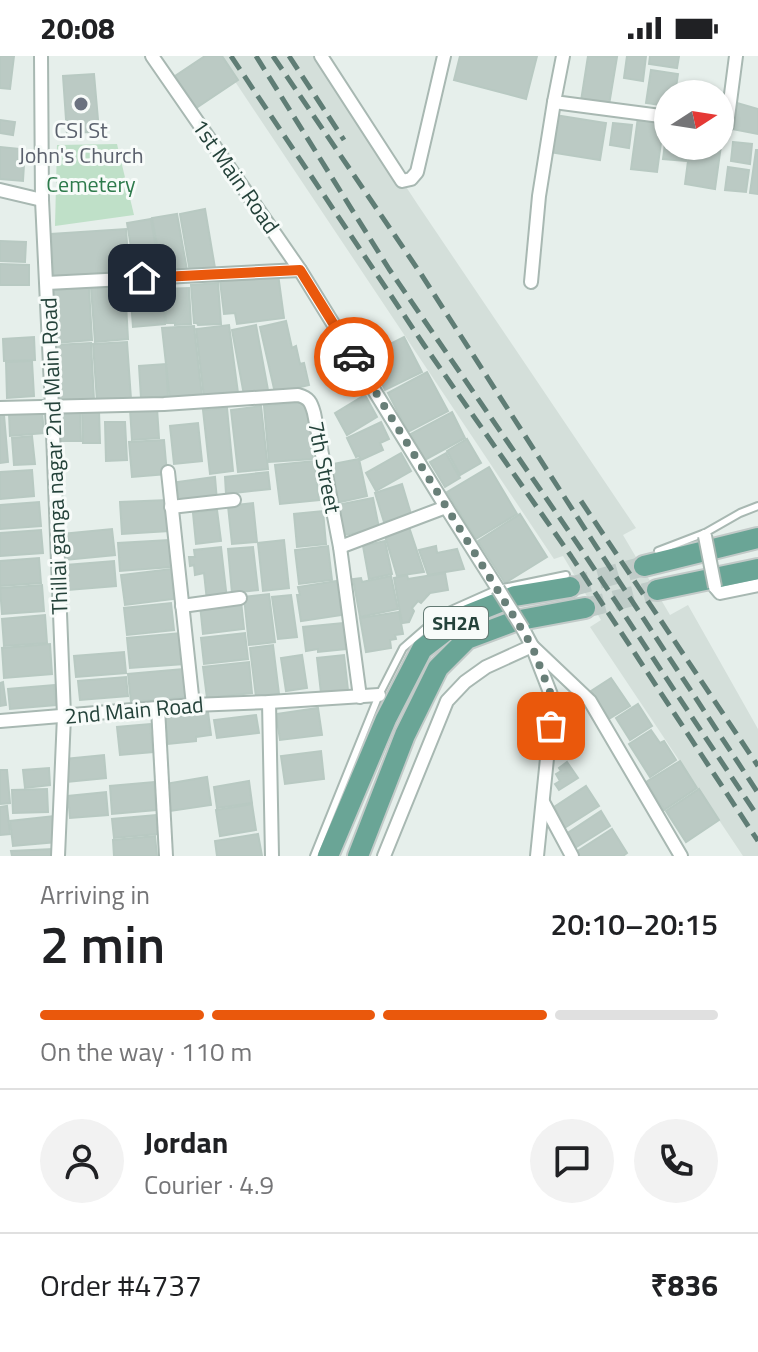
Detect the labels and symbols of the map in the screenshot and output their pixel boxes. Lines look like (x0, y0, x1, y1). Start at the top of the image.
north arrow (654, 80, 734, 160)
marker: CSI St John's Church (72, 95, 90, 113)
street label: 1st Main Road (184, 111, 288, 241)
place label: CSI St John's Church (18, 113, 144, 172)
park label: Cemetery (46, 167, 136, 201)
pin (108, 244, 176, 312)
street label: Thillai ganga nagar 2nd Main Road (31, 297, 77, 615)
courier (314, 317, 394, 397)
street label: 7th Street (299, 418, 351, 516)
road number: SH2A (424, 607, 488, 639)
street label: 2nd Main Road (63, 687, 205, 733)
pin (517, 692, 585, 760)

